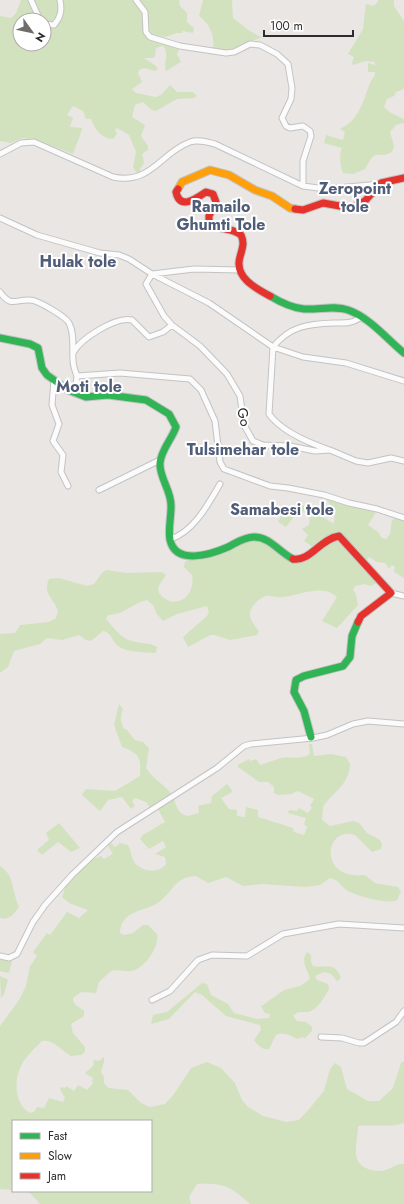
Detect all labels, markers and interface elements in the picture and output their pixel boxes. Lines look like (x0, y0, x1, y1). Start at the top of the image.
north arrow (12, 12, 52, 52)
scale bar (264, 12, 353, 38)
text: 100 m (270, 17, 303, 35)
text: N (31, 29, 49, 45)
district label: Zeropoint tole (319, 177, 392, 218)
district label: Ramailo Ghumti Tole (176, 195, 266, 236)
district label: Hulak tole (40, 250, 116, 273)
district label: Moti tole (56, 375, 122, 398)
street label: Go (232, 406, 256, 429)
district label: Tulsimehar tole (187, 438, 299, 461)
district label: Samabesi tole (230, 498, 334, 521)
legend (12, 1120, 152, 1192)
text: Fast (48, 1127, 67, 1145)
text: Slow (48, 1147, 73, 1165)
text: Jam (46, 1167, 66, 1185)

